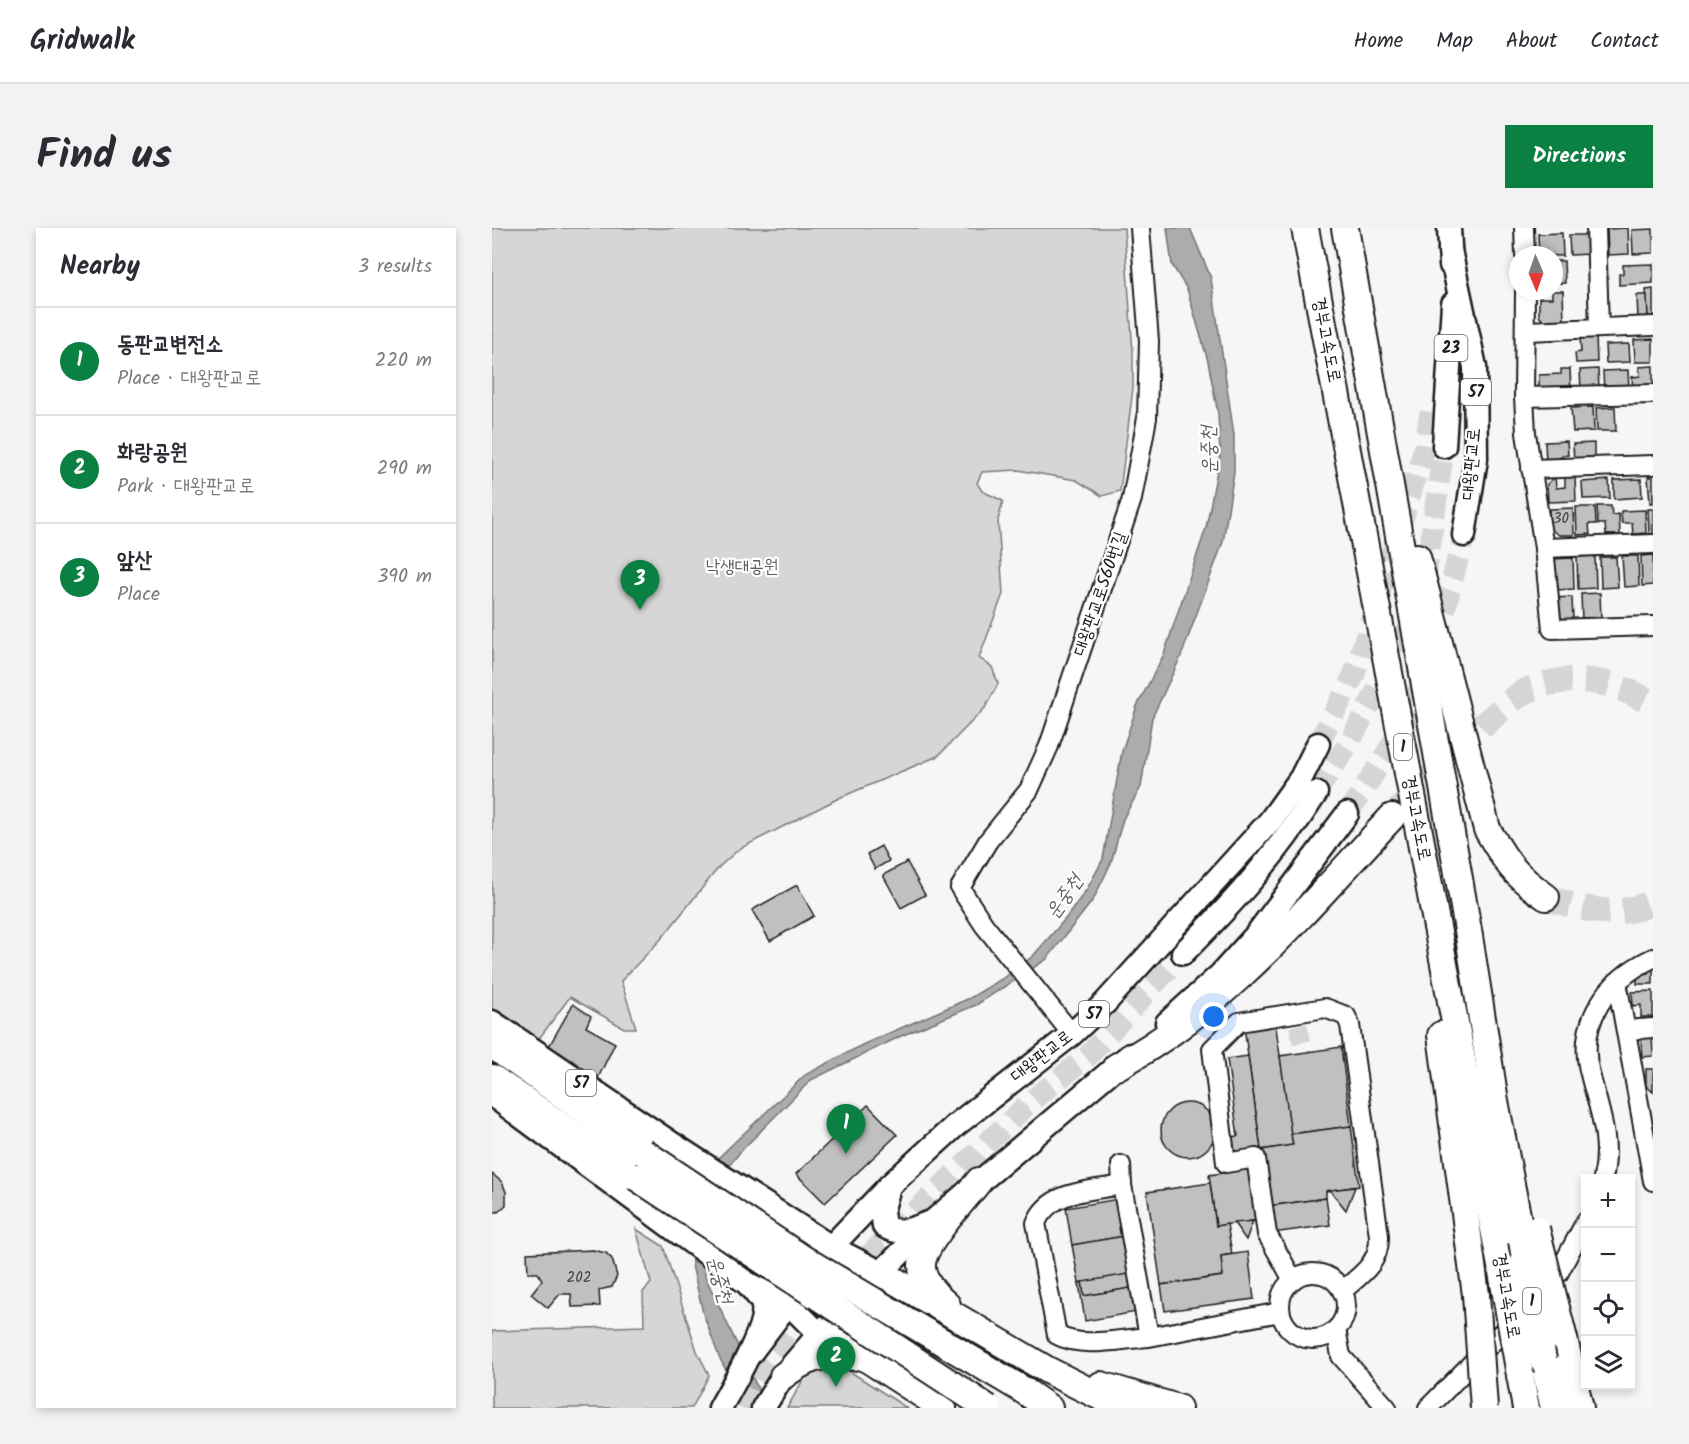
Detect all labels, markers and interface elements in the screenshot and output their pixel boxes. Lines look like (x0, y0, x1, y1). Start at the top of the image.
text: Gridwalk (30, 19, 135, 64)
text: Home (1354, 25, 1403, 58)
text: Map (1436, 25, 1473, 58)
text: About (1506, 25, 1557, 58)
text: Contact (1590, 25, 1659, 58)
text: Find us (36, 123, 172, 190)
button: Directions (1505, 125, 1653, 188)
text: Nearby (60, 246, 140, 288)
north arrow (1509, 246, 1563, 300)
text: 3 results (358, 251, 432, 283)
street label: 경부고속도로 (1303, 295, 1349, 385)
text: 동판교변전소 (117, 328, 223, 363)
road number: 23 (1434, 335, 1468, 361)
text: 1 (76, 345, 83, 377)
text: 220 m (375, 345, 432, 377)
text: Place · 대왕판교로 (117, 363, 261, 395)
road number: 57 (1461, 379, 1491, 405)
water label: 운중천 (1194, 424, 1226, 474)
street label: 대왕판교로 (1454, 427, 1490, 501)
text: 화랑공원 (117, 436, 188, 471)
text: 2 (74, 453, 85, 485)
text: 290 m (377, 453, 432, 485)
text: Park · 대왕판교로 (117, 471, 255, 503)
house number: 30 (1553, 507, 1570, 531)
street label: 대왕판교로560번길 (1066, 527, 1136, 660)
text: 앞산 (117, 544, 152, 579)
park label: 낙생대공원 (706, 553, 778, 582)
pin: 3 (620, 560, 660, 610)
text: 3 (74, 561, 85, 593)
text: 390 m (377, 561, 432, 593)
text: Place (117, 579, 160, 611)
road number: 1 (1394, 734, 1412, 760)
street label: 경부고속도로 (1393, 773, 1439, 863)
water label: 운중천 (1038, 866, 1093, 926)
road number: 57 (1079, 1001, 1109, 1027)
your location (1199, 1002, 1228, 1031)
street label: 대왕판교로 (1005, 1023, 1079, 1091)
road number: 57 (566, 1070, 596, 1096)
pin: 1 (826, 1104, 866, 1154)
map controls (1581, 1174, 1635, 1390)
button: + (1581, 1174, 1635, 1228)
button: − (1581, 1228, 1635, 1282)
street label: 경부고속도로 (1484, 1251, 1528, 1341)
water label: 운중천 (697, 1253, 741, 1309)
house number: 202 (567, 1266, 591, 1290)
button: locate (1581, 1282, 1635, 1336)
road number: 1 (1523, 1288, 1541, 1314)
button: layers (1581, 1336, 1635, 1390)
pin: 2 (816, 1338, 856, 1387)

